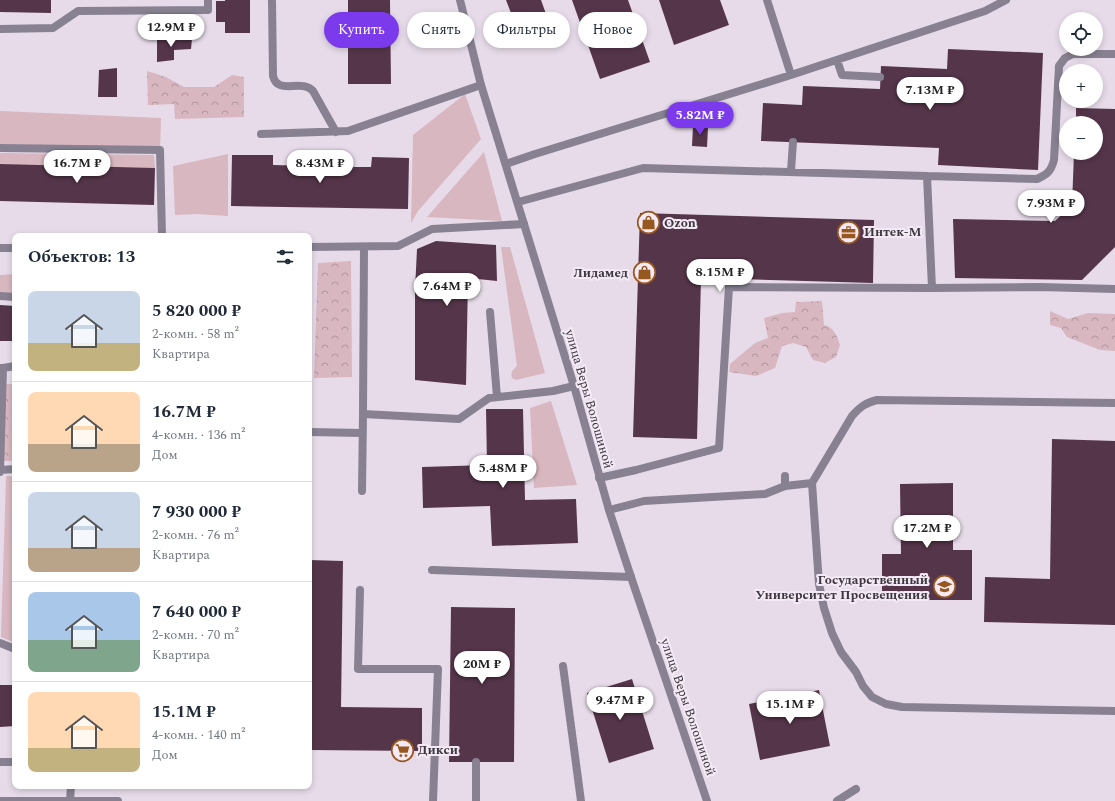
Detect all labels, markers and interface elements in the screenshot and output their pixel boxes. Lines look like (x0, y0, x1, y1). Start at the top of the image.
chip: Купить (324, 12, 399, 48)
chip: Снять (407, 12, 475, 48)
chip: Фильтры (483, 12, 570, 48)
chip: Новое (578, 12, 647, 48)
map controls (1059, 12, 1103, 160)
button: locate (1059, 12, 1103, 56)
pin: 12.9M ₽ (134, 14, 208, 48)
text: 12.9M ₽ (147, 17, 195, 37)
button: + (1059, 64, 1103, 108)
pin: 7.13M ₽ (893, 77, 967, 111)
text: 7.13M ₽ (906, 80, 954, 100)
pin: 5.82M ₽ (663, 102, 737, 136)
text: 5.82M ₽ (676, 105, 724, 125)
button: − (1059, 116, 1103, 160)
pin: 16.7M ₽ (40, 150, 114, 184)
pin: 8.43M ₽ (283, 150, 357, 184)
text: 16.7M ₽ (53, 153, 101, 173)
text: 8.43M ₽ (296, 153, 344, 173)
pin: 7.93M ₽ (1014, 190, 1088, 224)
text: 7.93M ₽ (1027, 193, 1075, 213)
shop icon: Ozon (635, 210, 661, 236)
place label: Ozon (664, 213, 696, 233)
office icon: Интек-М (835, 219, 861, 245)
place label: Интек-М (864, 222, 921, 242)
text: Объектов: 13 (28, 244, 135, 270)
icon: filters (274, 246, 296, 268)
pin: 8.15M ₽ (683, 259, 757, 293)
shop icon: Лидамед (631, 260, 657, 286)
text: 8.15M ₽ (696, 262, 744, 282)
place label: Лидамед (573, 263, 628, 283)
pin: 7.64M ₽ (410, 273, 484, 307)
text: 7.64M ₽ (423, 276, 471, 296)
text: 5 820 000 ₽ (152, 298, 241, 324)
icon: home (60, 307, 108, 355)
text: 2-комн. · 58 m² (152, 324, 239, 344)
street label: улица Веры Волошиной (559, 326, 619, 471)
text: Квартира (152, 344, 210, 364)
text: 16.7M ₽ (152, 399, 216, 425)
icon: home (60, 408, 108, 456)
text: 4-комн. · 136 m² (152, 425, 245, 445)
text: Дом (152, 445, 178, 465)
pin: 5.48M ₽ (466, 455, 540, 489)
text: 5.48M ₽ (479, 458, 527, 478)
text: 7 930 000 ₽ (152, 499, 241, 525)
icon: home (60, 508, 108, 556)
pin: 17.2M ₽ (890, 515, 964, 549)
text: 17.2M ₽ (903, 518, 951, 538)
text: 2-комн. · 76 m² (152, 525, 239, 545)
text: Квартира (152, 545, 210, 565)
place label: Государственный Университет Просвещения (756, 570, 928, 605)
school or university icon: Государственный Университет Просвещения (931, 574, 957, 600)
text: 7 640 000 ₽ (152, 599, 241, 625)
icon: home (60, 608, 108, 656)
text: 2-комн. · 70 m² (152, 625, 239, 645)
street label: улица Веры Волошиной (655, 635, 721, 778)
text: Квартира (152, 645, 210, 665)
pin: 20M ₽ (454, 651, 510, 685)
text: 20M ₽ (463, 654, 501, 674)
pin: 9.47M ₽ (583, 687, 657, 721)
text: 9.47M ₽ (596, 690, 644, 710)
pin: 15.1M ₽ (753, 691, 827, 725)
text: 15.1M ₽ (766, 694, 814, 714)
text: 15.1M ₽ (152, 699, 216, 725)
icon: home (60, 708, 108, 756)
text: 4-комн. · 140 m² (152, 725, 245, 745)
supermarket icon: Дикси (389, 737, 415, 763)
place label: Дикси (418, 740, 458, 760)
text: Дом (152, 745, 178, 765)

